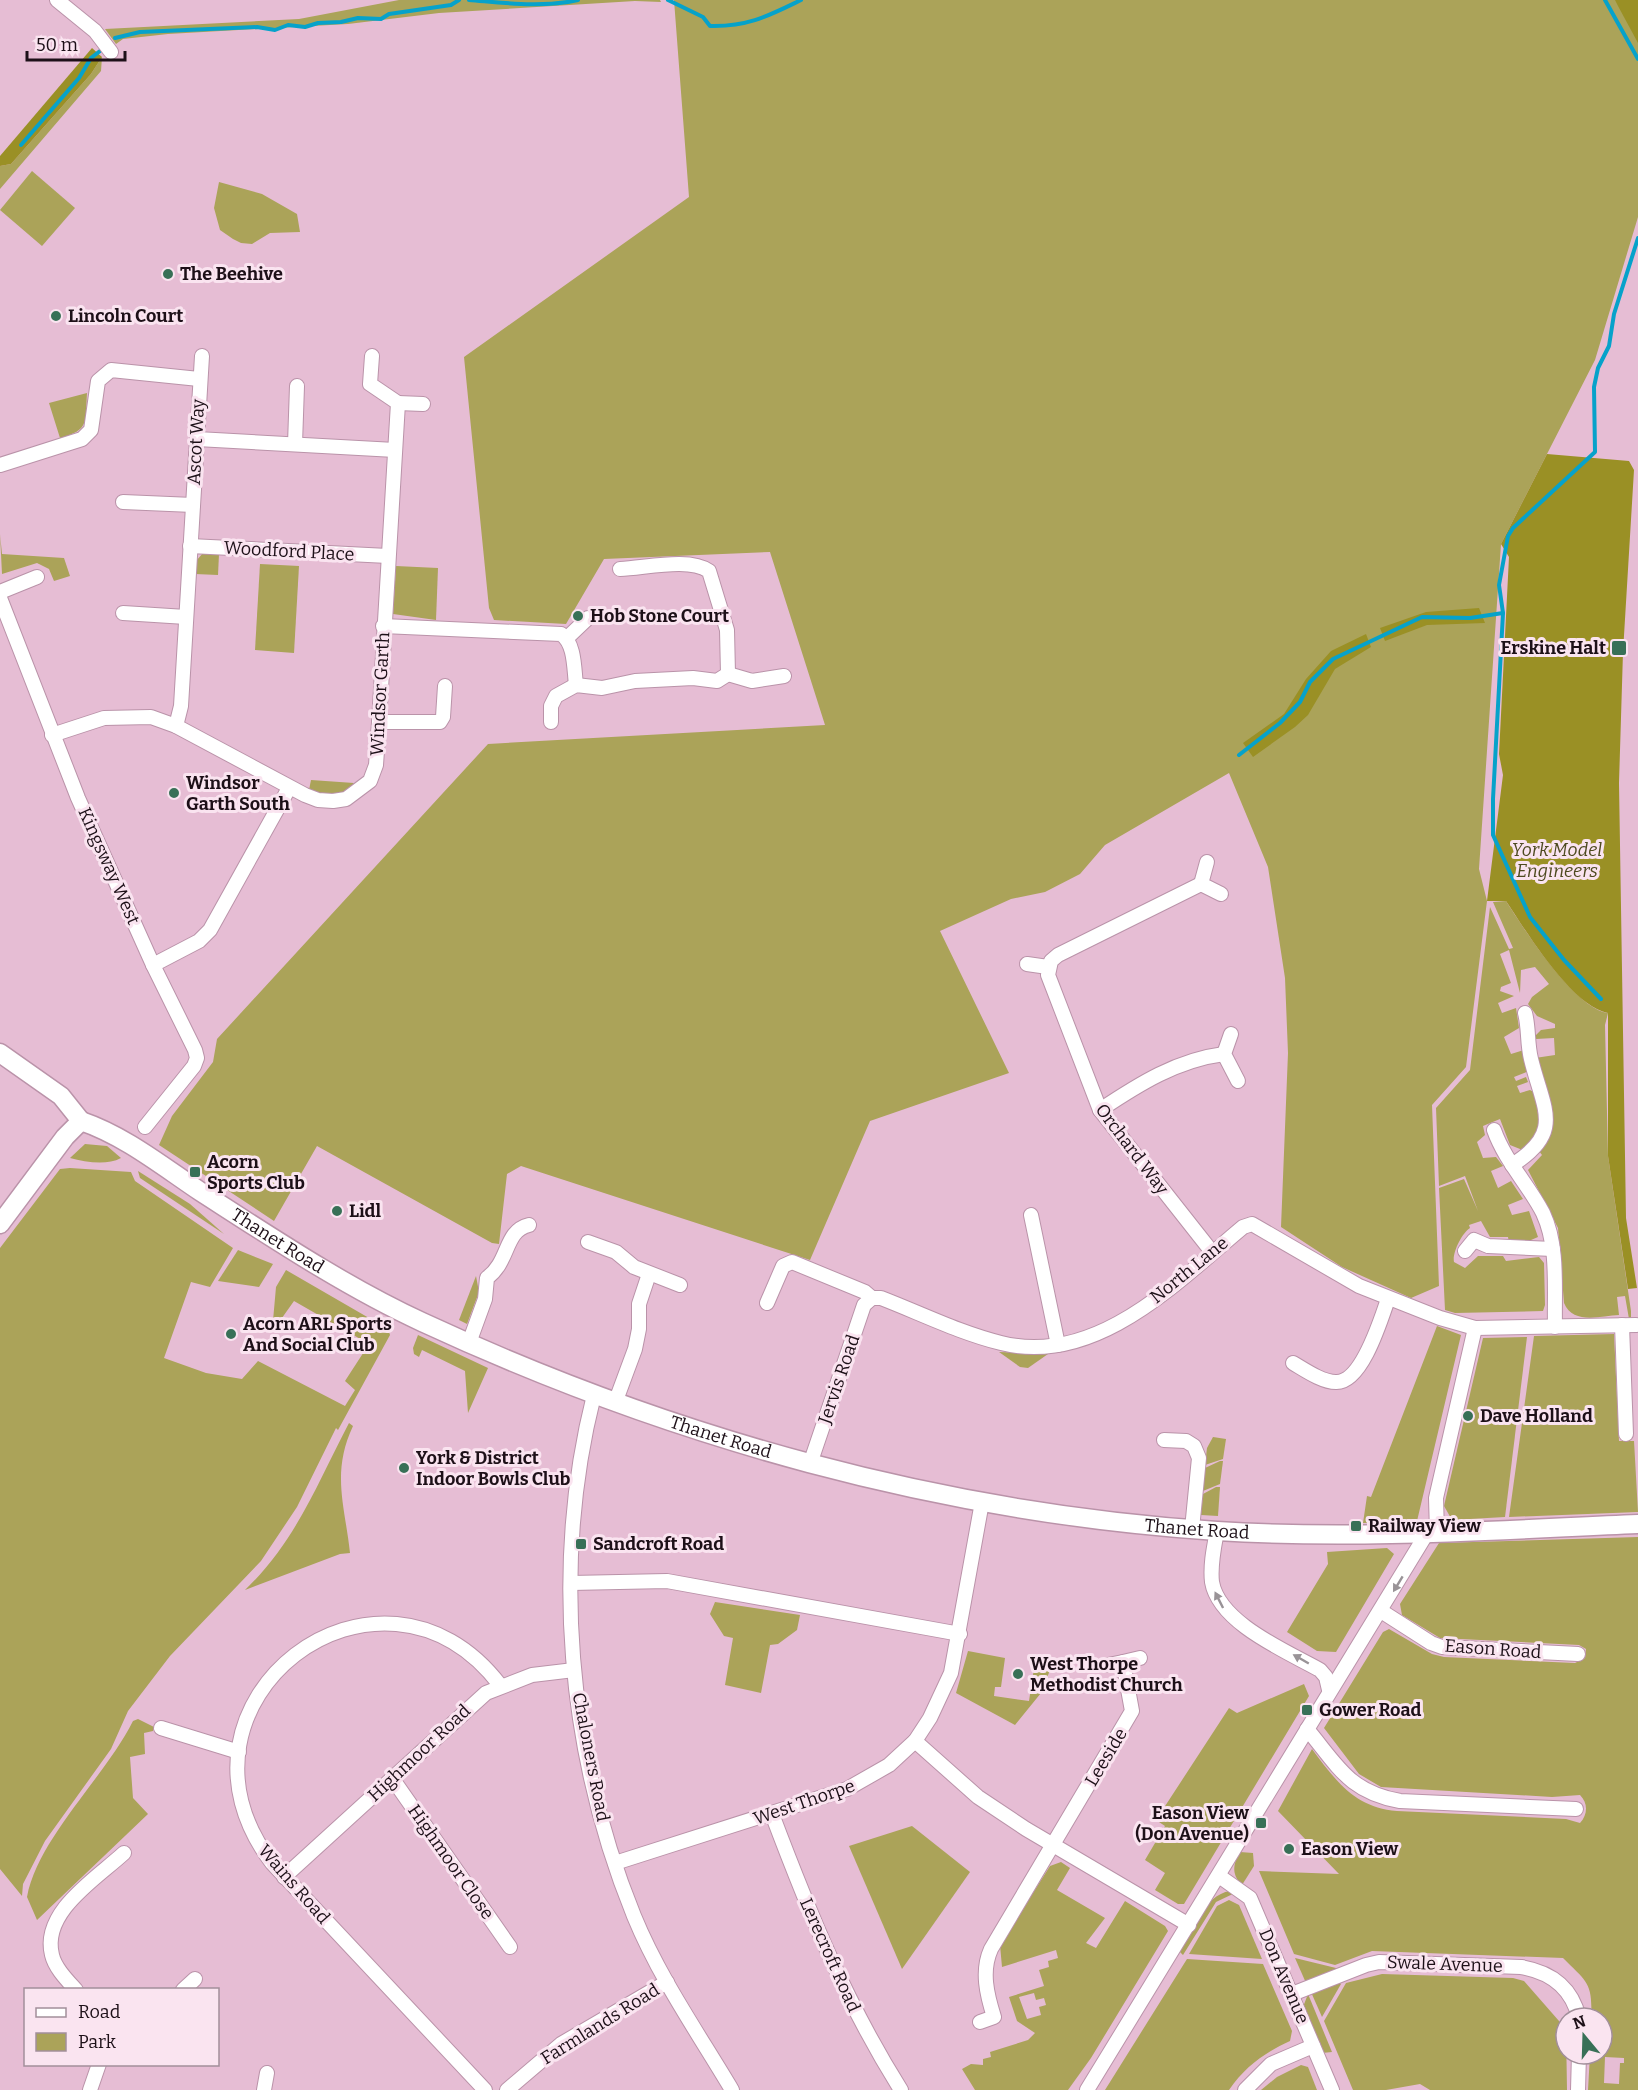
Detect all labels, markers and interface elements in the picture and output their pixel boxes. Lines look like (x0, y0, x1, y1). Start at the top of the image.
scale bar (27, 24, 124, 62)
text: 50 m (36, 34, 78, 56)
place label: The Beehive (180, 263, 283, 285)
marker: The Beehive (161, 267, 175, 281)
place label: Lincoln Court (68, 305, 183, 327)
marker: Lincoln Court (49, 309, 63, 323)
street label: Ascot Way (183, 398, 209, 486)
street label: Woodford Place (223, 537, 355, 565)
place label: Hob Stone Court (590, 605, 729, 627)
marker: Hob Stone Court (571, 609, 585, 623)
street label: Windsor Garth (366, 632, 394, 756)
place label: Erskine Halt (1500, 637, 1606, 659)
marker: Erskine Halt (1610, 639, 1628, 657)
place label: Windsor Garth South (186, 772, 290, 815)
marker: Windsor Garth South (167, 786, 181, 800)
street label: Kingsway West (73, 804, 145, 928)
park label: York Model Engineers (1512, 839, 1602, 882)
street label: Orchard Way (1091, 1099, 1174, 1199)
place label: Acorn Sports Club (207, 1151, 305, 1194)
marker: Acorn Sports Club (188, 1165, 202, 1179)
place label: Lidl (349, 1200, 381, 1222)
street label: Thanet Road (227, 1204, 328, 1278)
marker: Lidl (330, 1204, 344, 1218)
street label: North Lane (1145, 1232, 1233, 1308)
place label: Acorn ARL Sports And Social Club (243, 1313, 392, 1356)
marker: Acorn ARL Sports And Social Club (224, 1327, 238, 1341)
street label: Jervis Road (813, 1331, 865, 1427)
place label: Dave Holland (1480, 1405, 1593, 1427)
marker: Dave Holland (1461, 1409, 1475, 1423)
street label: Thanet Road (667, 1411, 774, 1463)
place label: York & District Indoor Bowls Club (416, 1447, 571, 1490)
marker: York & District Indoor Bowls Club (397, 1461, 411, 1475)
street label: Thanet Road (1143, 1514, 1250, 1544)
place label: Railway View (1368, 1515, 1482, 1537)
marker: Railway View (1349, 1519, 1363, 1533)
place label: Sandcroft Road (593, 1533, 724, 1555)
marker: Sandcroft Road (574, 1537, 588, 1551)
one-way arrow (1392, 1576, 1403, 1592)
one-way arrow (1215, 1591, 1224, 1608)
street label: Eason Road (1444, 1635, 1542, 1663)
place label: West Thorpe Methodist Church (1030, 1653, 1183, 1696)
one-way arrow (1293, 1654, 1309, 1665)
marker: West Thorpe Methodist Church (1011, 1667, 1025, 1681)
street label: Chaloners Road (568, 1691, 614, 1824)
place label: Gower Road (1319, 1699, 1422, 1721)
street label: Highmoor Road (363, 1700, 475, 1806)
marker: Gower Road (1300, 1703, 1314, 1717)
street label: Leeside (1080, 1724, 1132, 1790)
street label: West Thorpe (750, 1774, 858, 1830)
street label: Highmoor Close (403, 1800, 499, 1924)
place label: Eason View (Don Avenue) (1135, 1802, 1250, 1845)
marker: Eason View (Don Avenue) (1254, 1816, 1268, 1830)
place label: Eason View (1301, 1838, 1399, 1860)
street label: Wains Road (254, 1840, 335, 1928)
marker: Eason View (1282, 1842, 1296, 1856)
street label: Lerecroft Road (795, 1894, 865, 2016)
street label: Don Avenue (1254, 1925, 1314, 2027)
street label: Swale Avenue (1387, 1951, 1503, 1977)
street label: Farmlands Road (537, 1979, 664, 2069)
legend (24, 1988, 219, 2066)
text: Road (78, 2001, 121, 2023)
north arrow (1554, 2006, 1614, 2066)
text: N (1570, 2011, 1588, 2033)
text: Park (78, 2031, 117, 2053)

